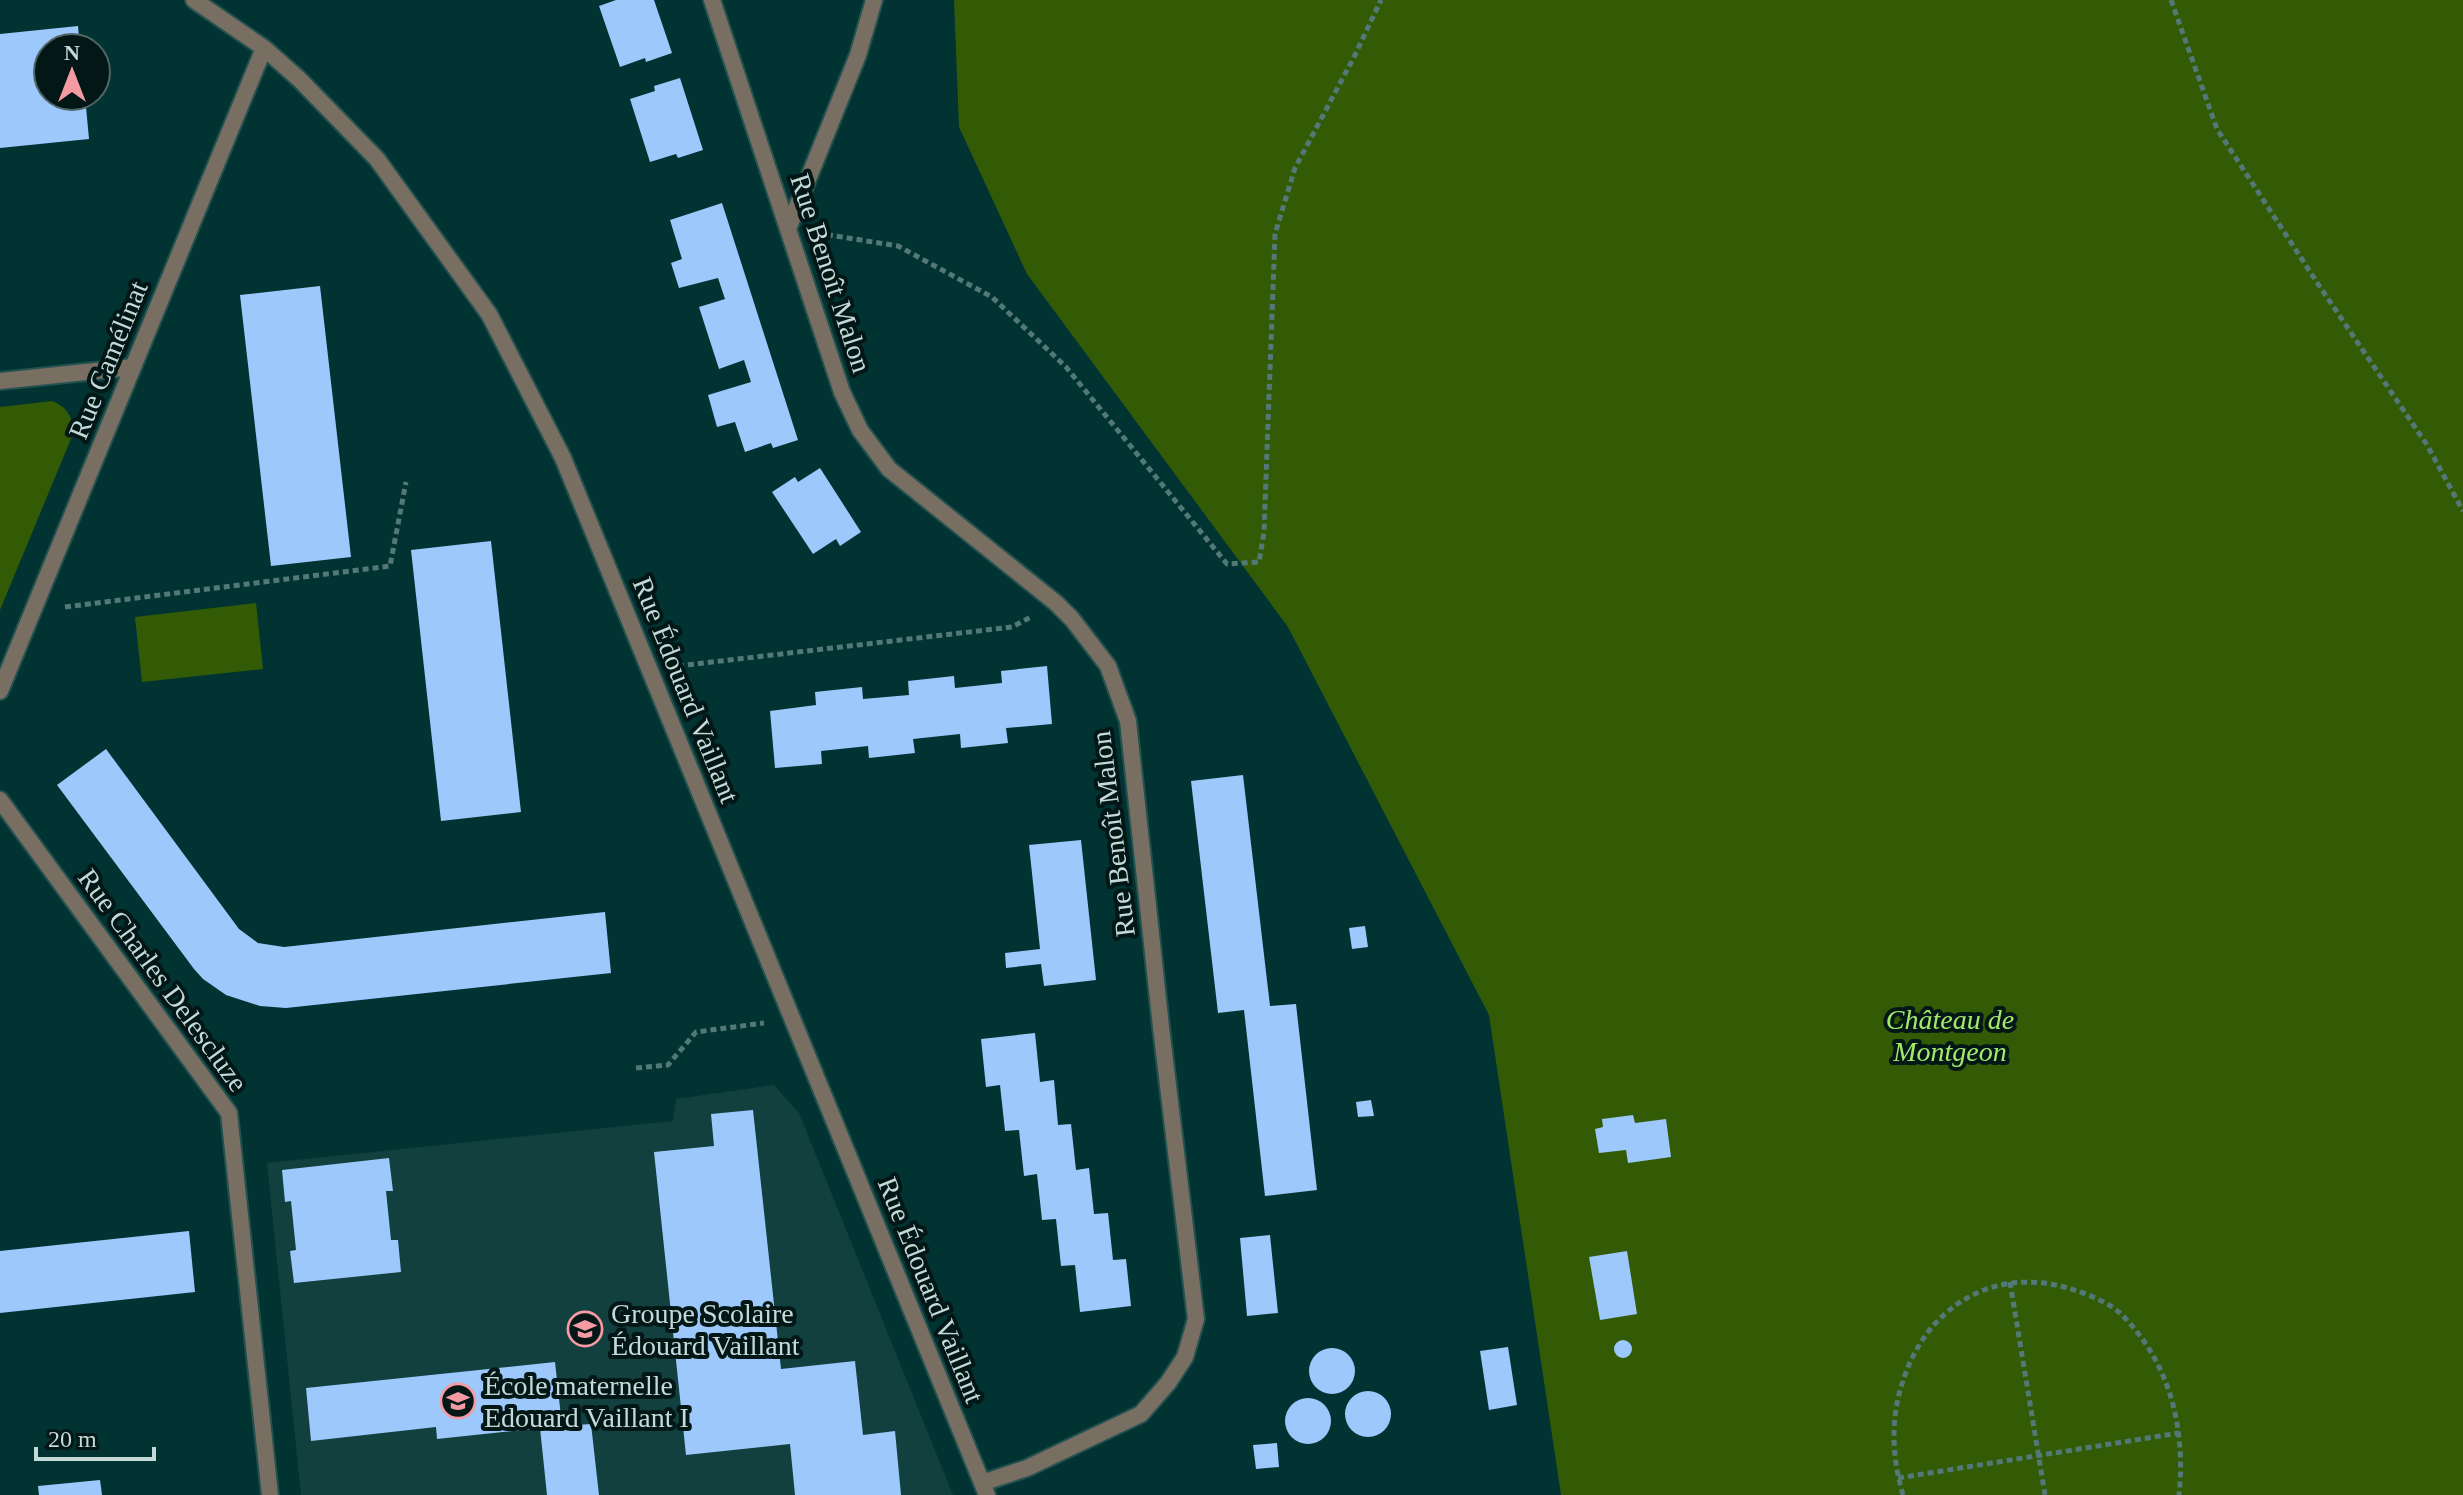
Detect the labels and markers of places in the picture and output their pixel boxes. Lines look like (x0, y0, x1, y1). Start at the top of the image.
place label: Groupe Scolaire Édouard Vaillant (611, 1298, 800, 1361)
school or university icon: Groupe Scolaire Édouard Vaillant (566, 1310, 604, 1348)
place label: École maternelle Edouard Vaillant I (484, 1370, 689, 1433)
school or university icon: École maternelle Edouard Vaillant I (439, 1382, 477, 1420)

